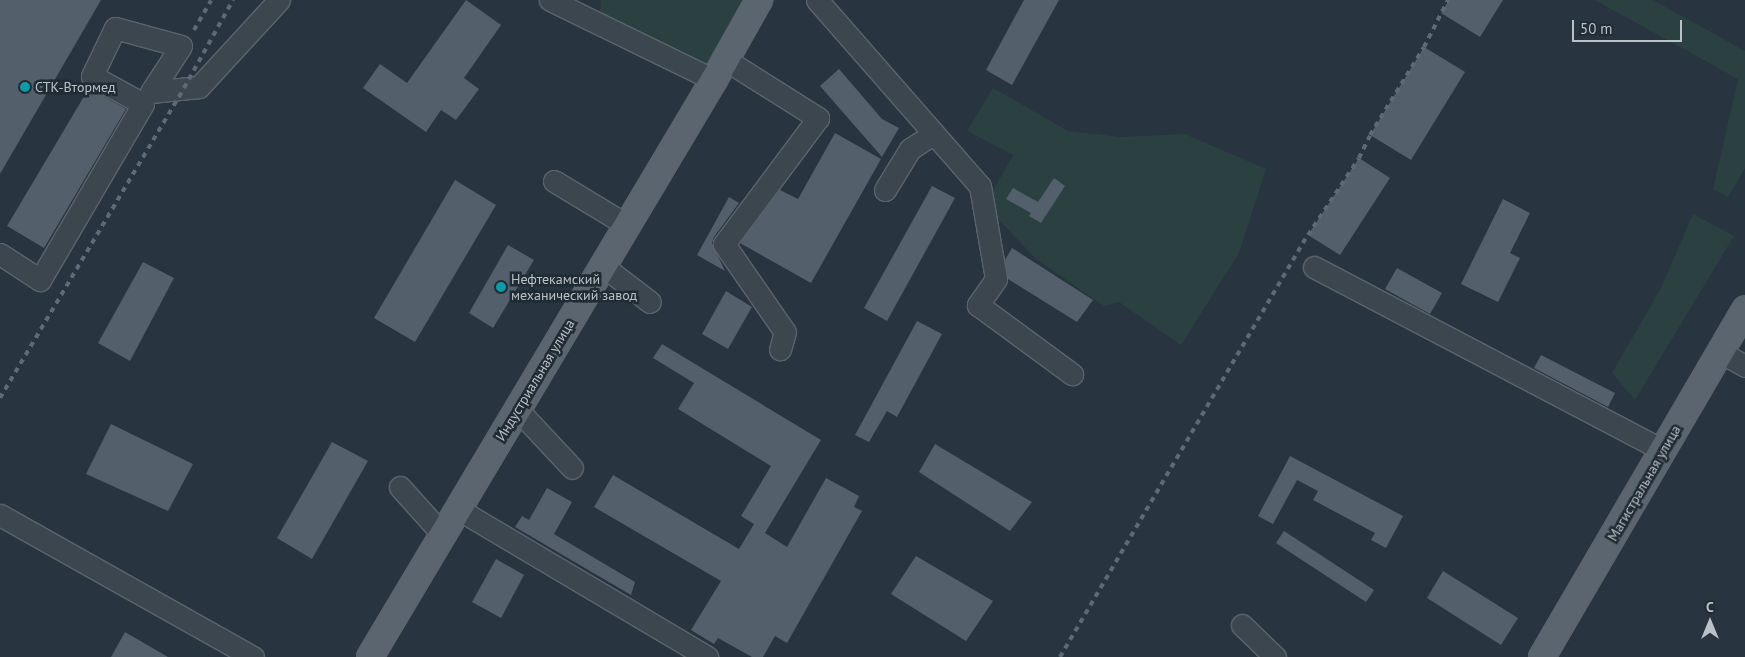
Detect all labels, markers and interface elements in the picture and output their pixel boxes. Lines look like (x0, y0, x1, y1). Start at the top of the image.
scale bar (1575, 10, 1685, 42)
text: 50 m (1580, 19, 1613, 38)
place label: СТК-Втормед (35, 79, 115, 95)
marker: СТК-Втормед (19, 81, 31, 93)
place label: Нефтекамский механический завод (511, 271, 637, 304)
marker: Нефтекамский механический завод (495, 281, 507, 293)
street label: Индустриальная улица (492, 316, 578, 444)
street label: Магистральная улица (1604, 422, 1684, 544)
north arrow (1685, 597, 1735, 647)
text: С (1706, 598, 1714, 616)

